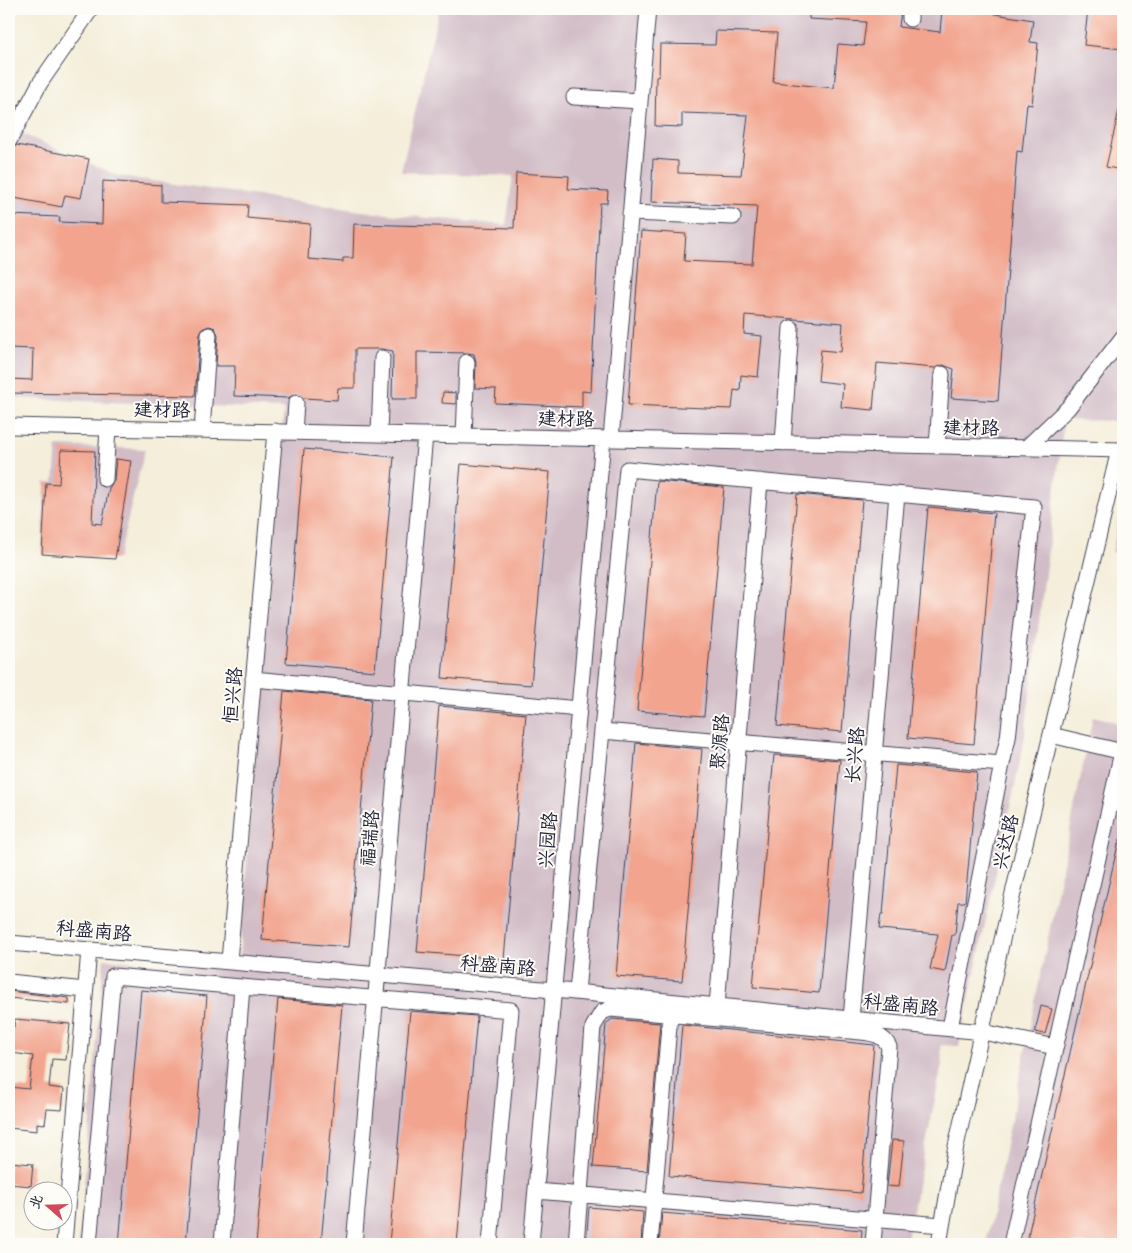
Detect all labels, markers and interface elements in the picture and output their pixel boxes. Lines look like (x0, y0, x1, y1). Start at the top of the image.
street label: 建材路 (133, 393, 191, 426)
street label: 建材路 (537, 402, 595, 435)
street label: 建材路 (942, 411, 1000, 444)
street label: 恒兴路 (214, 665, 251, 725)
street label: 聚源路 (701, 712, 738, 772)
street label: 长兴路 (836, 725, 873, 785)
street label: 福瑞路 (351, 808, 388, 868)
street label: 兴园路 (529, 810, 566, 870)
street label: 兴达路 (983, 811, 1028, 874)
street label: 科盛南路 (55, 911, 133, 950)
street label: 科盛南路 (459, 946, 537, 985)
street label: 科盛南路 (861, 984, 940, 1025)
north arrow (22, 1180, 72, 1230)
text: 北 (22, 1191, 50, 1213)

